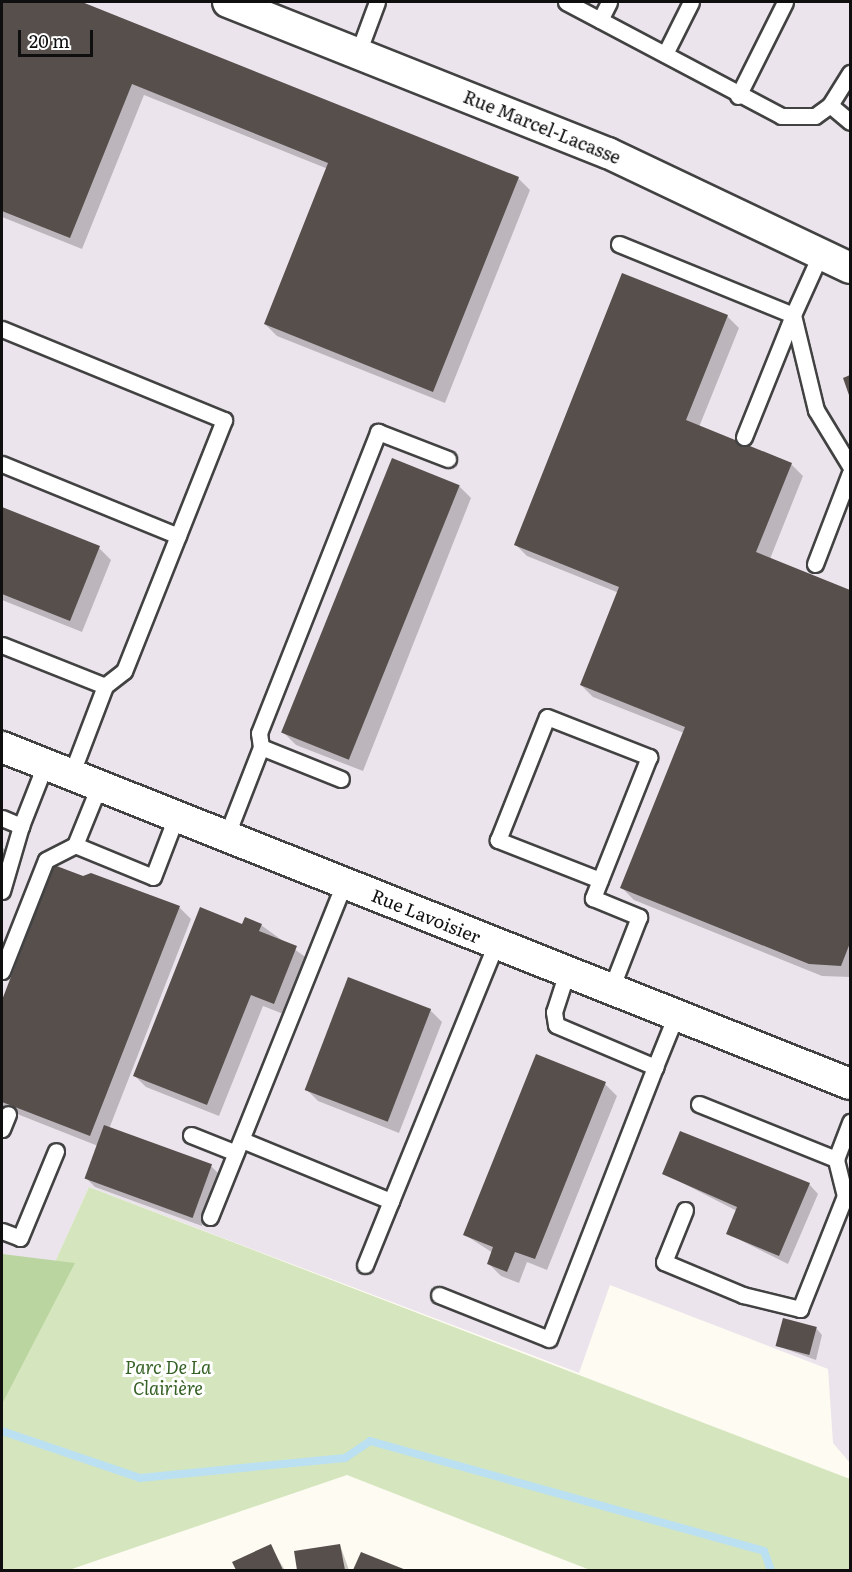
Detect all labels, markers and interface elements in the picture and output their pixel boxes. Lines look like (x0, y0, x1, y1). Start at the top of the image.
scale bar (21, 18, 96, 56)
text: 20 m (29, 27, 70, 54)
street label: Rue Marcel-Lacasse (460, 86, 624, 168)
street label: Rue Lavoisier (368, 884, 484, 948)
park label: Parc De La Clairière (125, 1357, 211, 1400)

